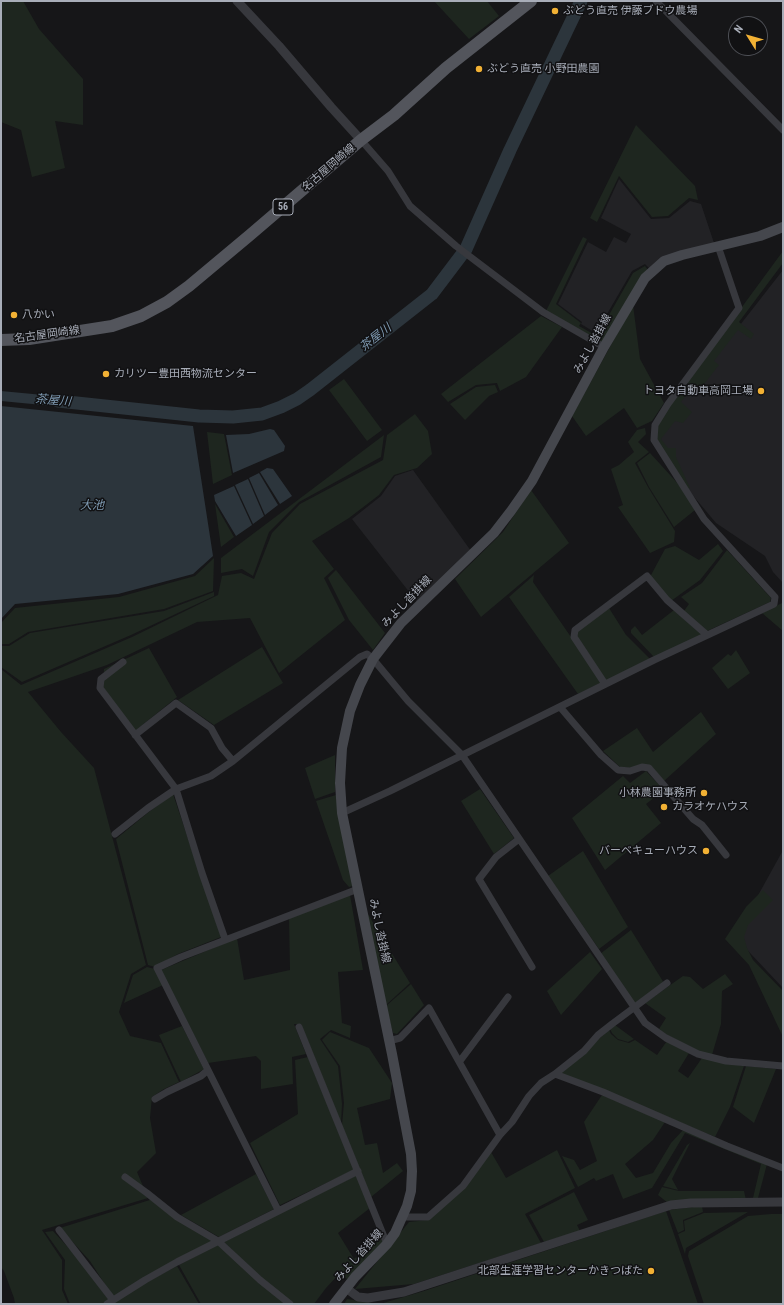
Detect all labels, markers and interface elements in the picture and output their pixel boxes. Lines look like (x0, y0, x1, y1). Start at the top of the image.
place label: ぶどう直売 伊藤ブドウ農場 (563, 4, 698, 18)
marker: ぶどう直売 伊藤ブドウ農場 (550, 6, 560, 16)
north arrow (728, 16, 768, 56)
text: N (732, 22, 746, 36)
place label: ぶどう直売 小野田農園 (487, 62, 600, 76)
marker: ぶどう直売 小野田農園 (474, 64, 484, 74)
street label: 名古屋岡崎線 (300, 141, 358, 195)
road number: 56 (273, 199, 293, 215)
place label: 八かい (22, 308, 55, 322)
marker: 八かい (9, 310, 19, 320)
street label: みよし沓掛線 (571, 312, 615, 376)
water label: 茶屋川 (357, 321, 395, 355)
street label: 名古屋岡崎線 (13, 324, 81, 346)
place label: カリツー豊田西物流センター (114, 367, 257, 381)
marker: カリツー豊田西物流センター (101, 369, 111, 379)
place label: トヨタ自動車高岡工場 (643, 384, 753, 398)
marker: トヨタ自動車高岡工場 (756, 386, 766, 396)
water label: 茶屋川 (34, 392, 72, 410)
water label: 大池 (80, 499, 104, 513)
street label: みよし沓掛線 (379, 574, 435, 630)
place label: 小林農園事務所 (619, 786, 696, 800)
marker: 小林農園事務所 (699, 788, 709, 798)
place label: カラオケハウス (672, 800, 749, 814)
marker: カラオケハウス (659, 802, 669, 812)
place label: バーベキューハウス (599, 844, 698, 858)
marker: バーベキューハウス (701, 846, 711, 856)
street label: みよし沓掛線 (366, 897, 392, 965)
street label: みよし沓掛線 (332, 1227, 386, 1285)
place label: 北部生涯学習センターかきつばた (478, 1264, 643, 1278)
marker: 北部生涯学習センターかきつばた (646, 1266, 656, 1276)

